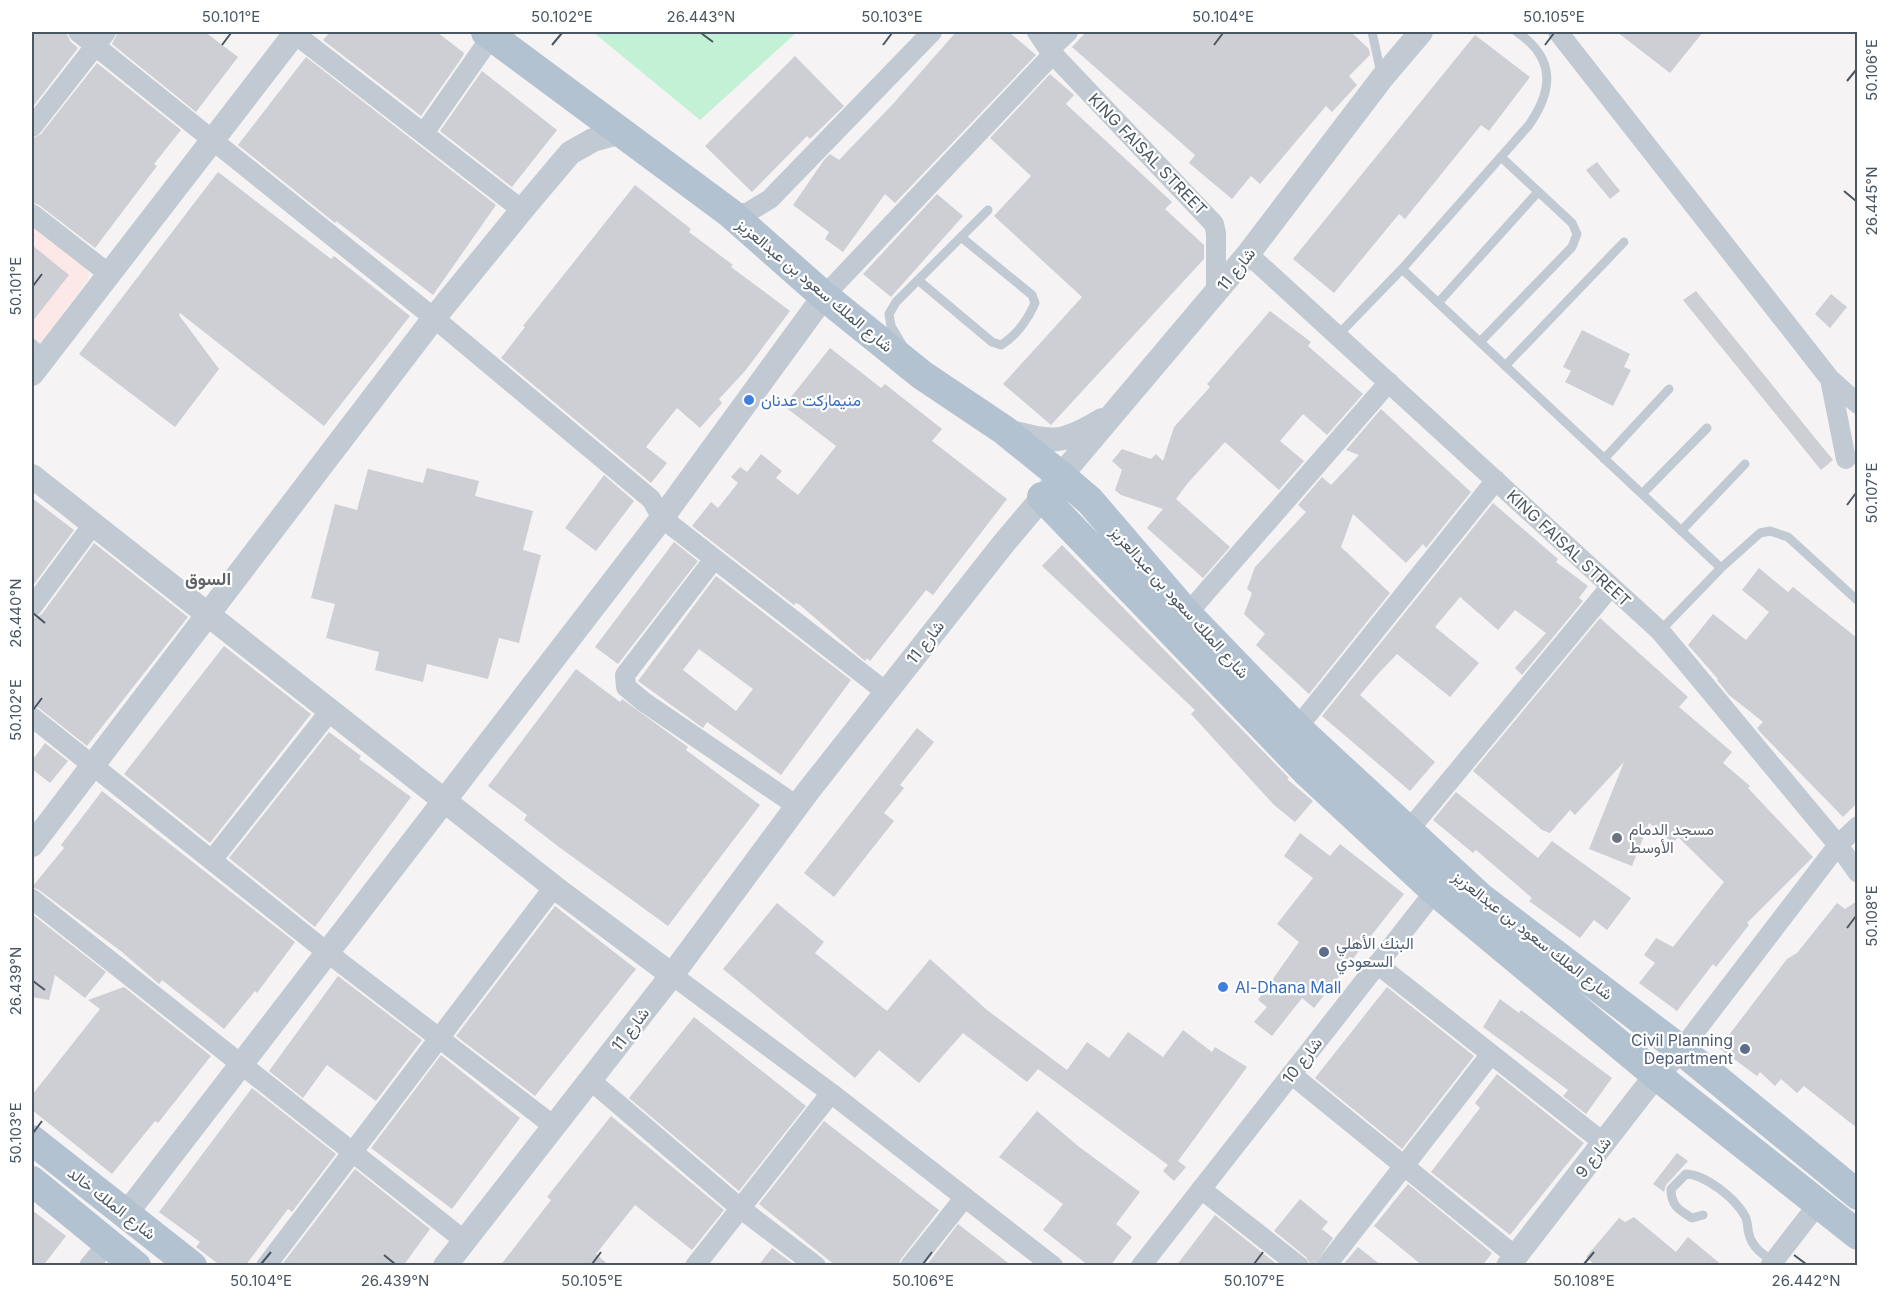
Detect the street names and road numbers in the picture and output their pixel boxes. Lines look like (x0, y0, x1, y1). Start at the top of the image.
street label: KING FAISAL STREET (1084, 89, 1212, 219)
street label: شارع الملك سعود بن عبدالعزيز (731, 213, 897, 358)
street label: شارع 11 (1213, 243, 1261, 296)
street label: KING FAISAL STREET (1503, 485, 1635, 611)
street label: شارع الملك سعود بن عبدالعزيز (1104, 521, 1254, 684)
street label: شارع 11 (902, 616, 950, 669)
street label: شارع الملك سعود بن عبدالعزيز (1447, 866, 1617, 1005)
street label: شارع 11 (607, 1003, 655, 1056)
street label: شارع 10 (1278, 1033, 1328, 1088)
street label: شارع 9 (1571, 1132, 1617, 1183)
street label: شارع الملك خالد (63, 1162, 160, 1245)

